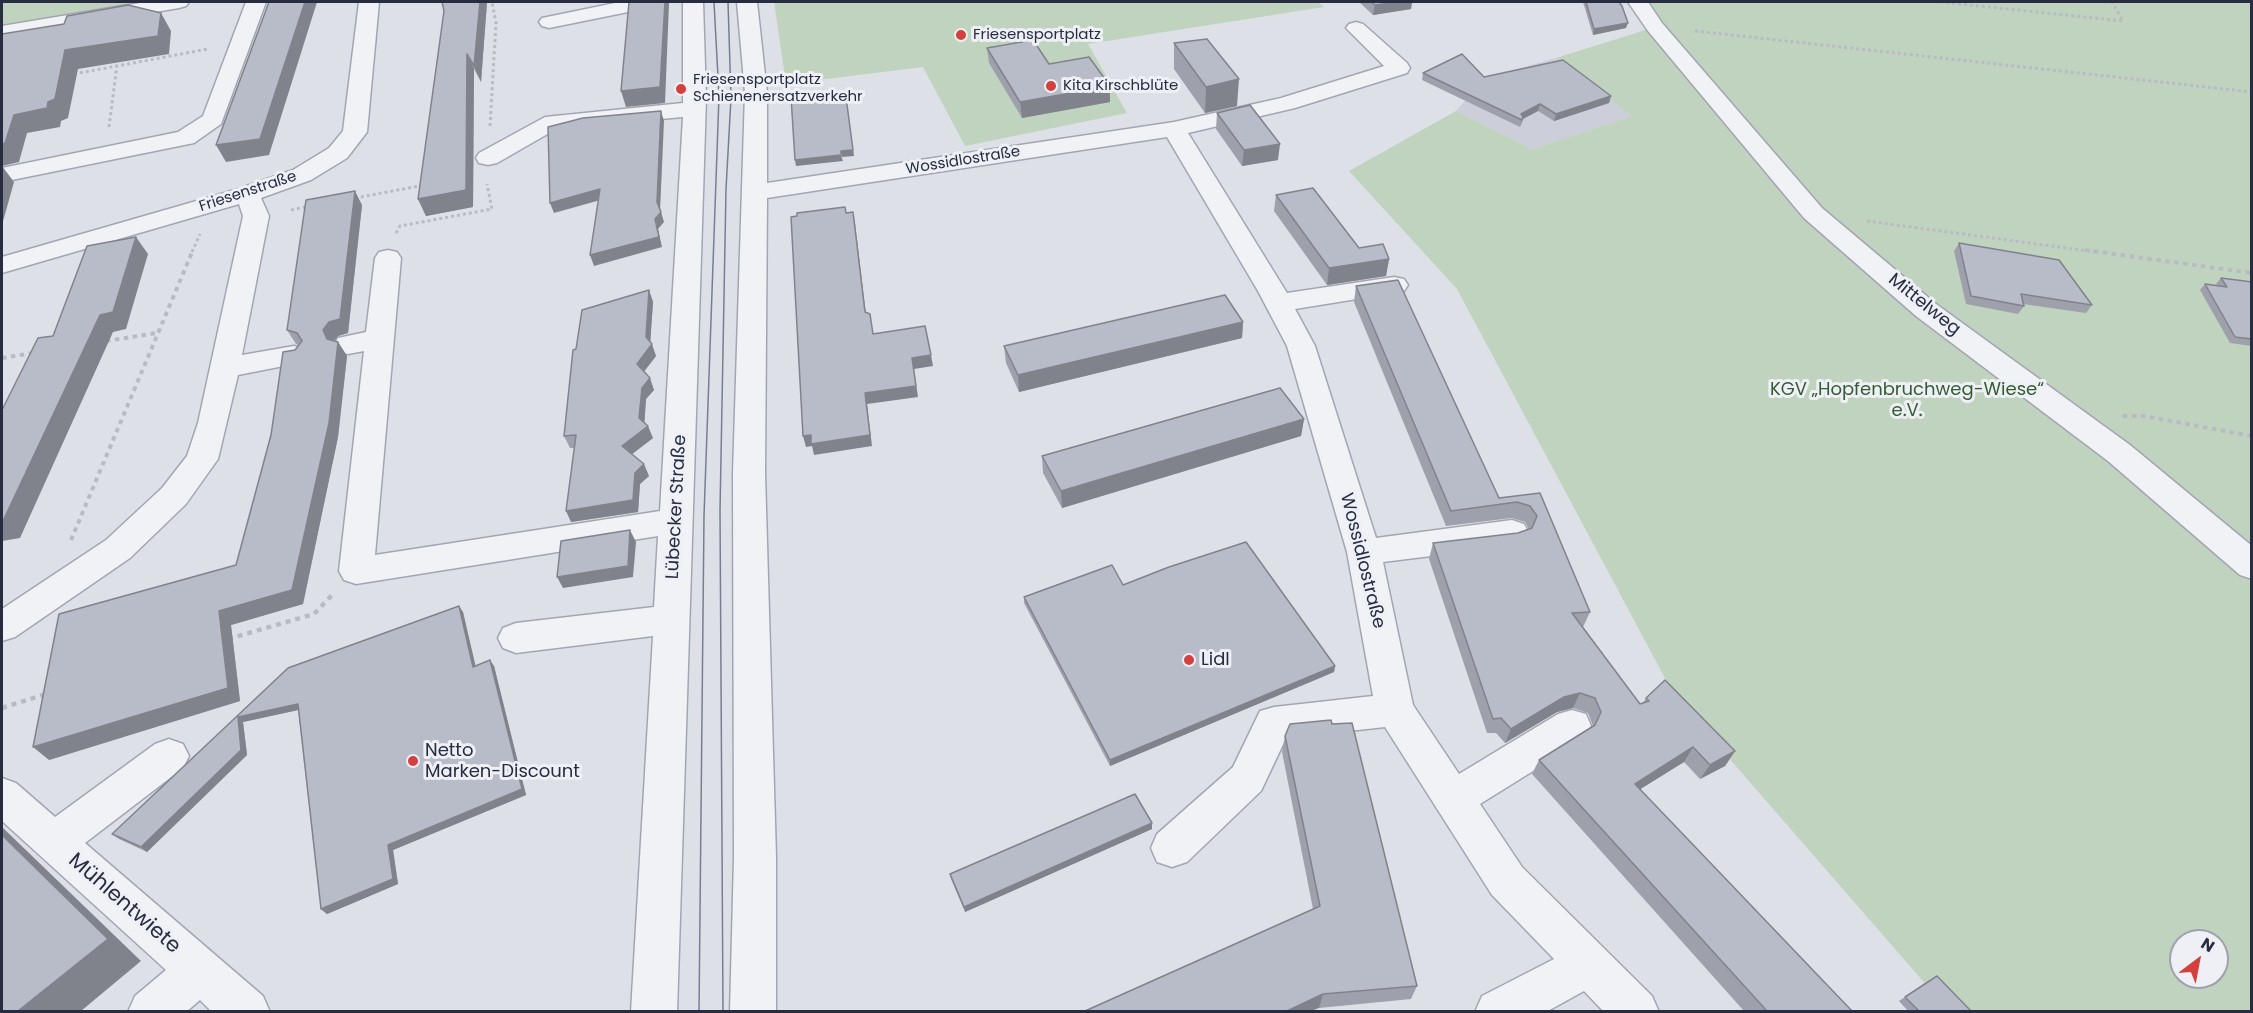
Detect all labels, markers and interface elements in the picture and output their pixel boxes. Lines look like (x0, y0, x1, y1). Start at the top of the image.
place label: Friesensportplatz (973, 26, 1101, 44)
marker: Friesensportplatz (954, 28, 968, 42)
place label: Friesensportplatz Schienenersatzverkehr (693, 71, 863, 106)
place label: Kita Kirschblüte (1063, 77, 1178, 95)
marker: Kita Kirschblüte (1044, 79, 1058, 93)
marker: Friesensportplatz Schienenersatzverkehr (674, 82, 688, 96)
street label: Wossidlostraße (905, 143, 1021, 179)
street label: Friesenstraße (197, 168, 299, 216)
street label: Mittelweg (1884, 269, 1964, 341)
park label: KGV „Hopfenbruchweg-Wiese“ e.V. (1770, 379, 2044, 422)
street label: Lübecker Straße (662, 434, 692, 580)
street label: Wossidlostraße (1335, 491, 1389, 631)
place label: Lidl (1201, 649, 1230, 671)
marker: Lidl (1182, 653, 1196, 667)
place label: Netto Marken-Discount (425, 740, 580, 783)
marker: Netto Marken-Discount (406, 754, 420, 768)
street label: Mühlentwiete (63, 848, 185, 960)
north arrow (2169, 929, 2229, 989)
text: N (2197, 932, 2219, 958)

